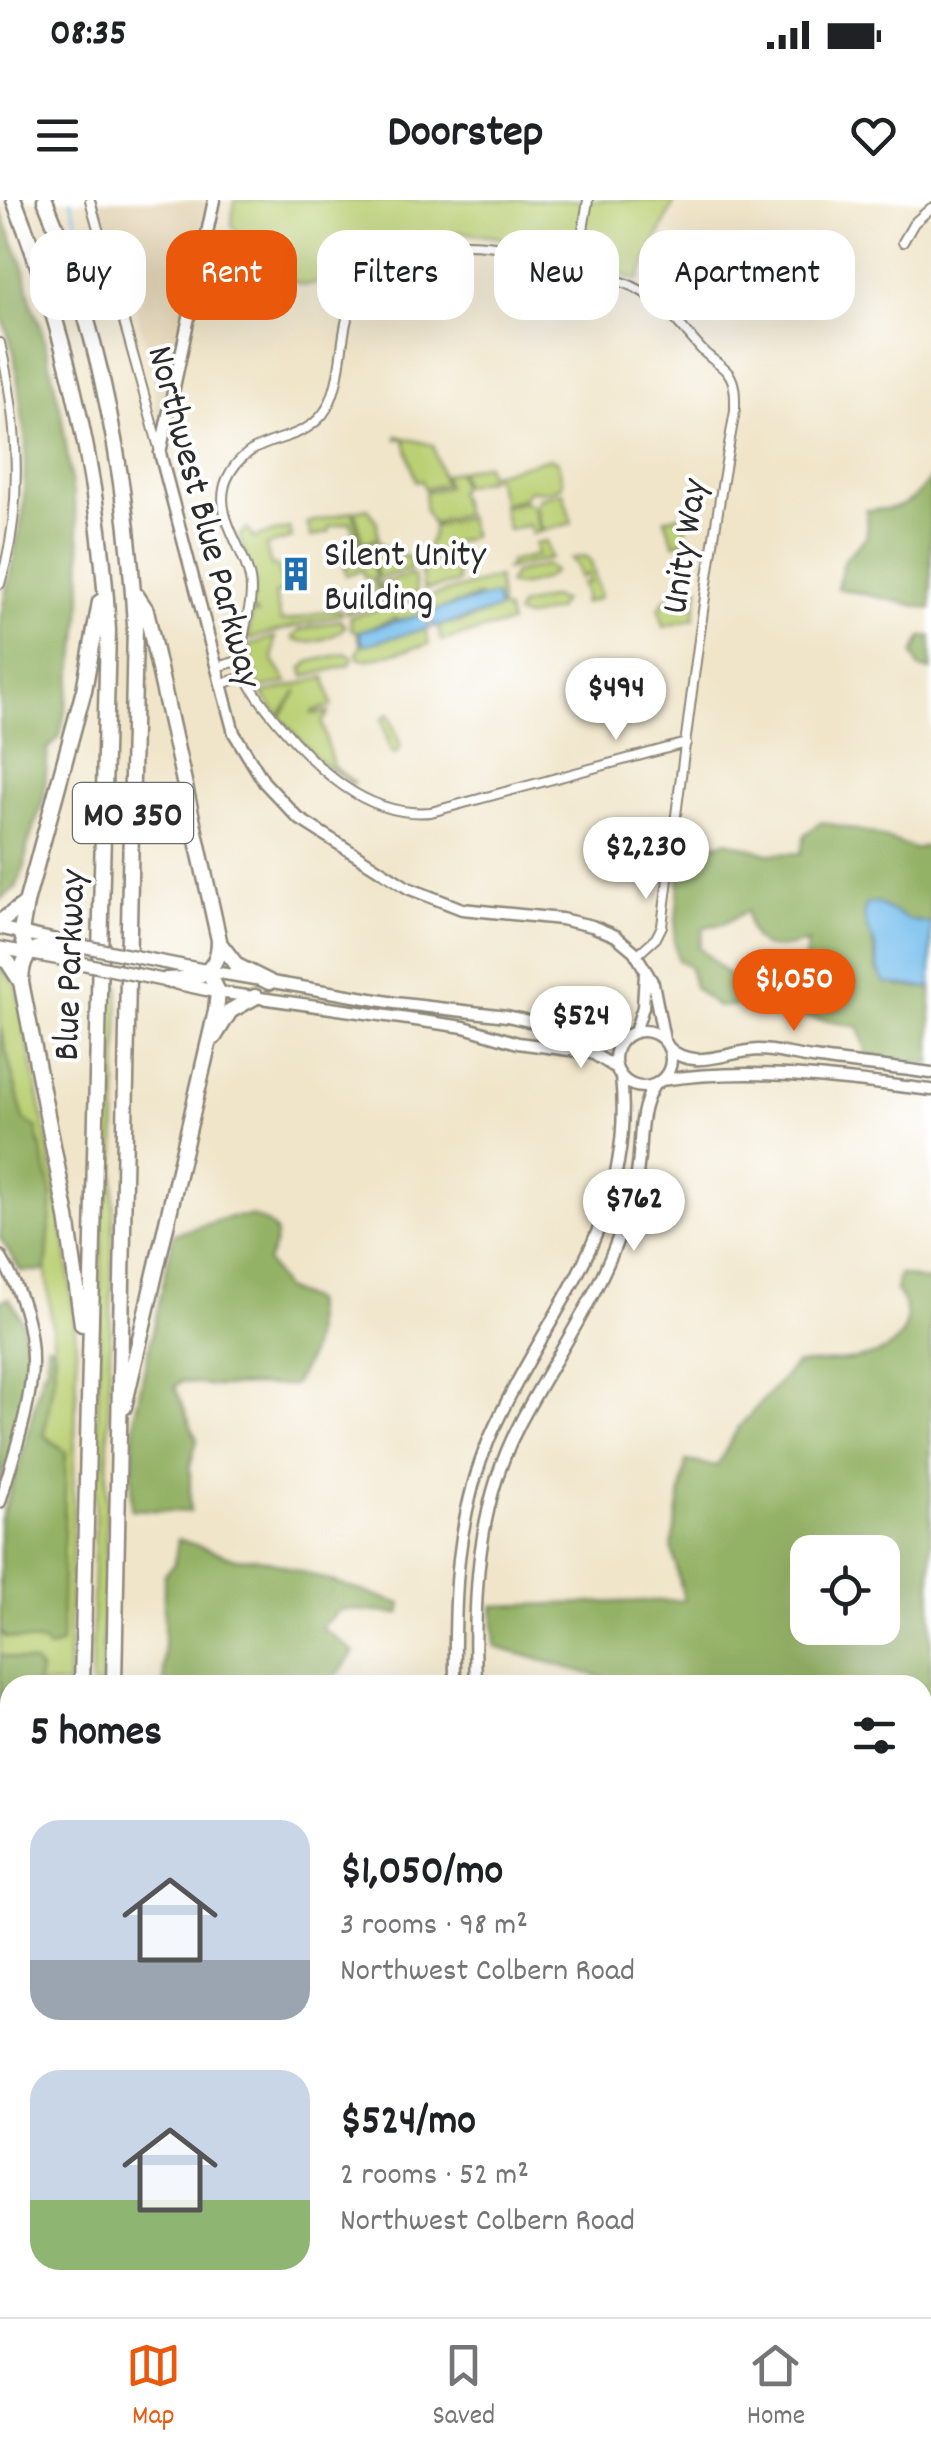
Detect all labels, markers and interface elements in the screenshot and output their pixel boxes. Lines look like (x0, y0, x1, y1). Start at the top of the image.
text: 08:35 (50, 8, 127, 63)
text: Doorstep (387, 103, 544, 167)
icon: menu (30, 108, 85, 163)
icon: heart (846, 108, 901, 163)
chip: Buy (30, 230, 146, 320)
chip: Rent (166, 230, 297, 320)
chip: Filters (317, 230, 474, 320)
chip: New (494, 230, 619, 320)
chip: Apartment (639, 230, 855, 320)
street label: Northwest Blue Parkway (130, 340, 274, 695)
street label: Unity Way (650, 475, 725, 618)
place label: Silent Unity Building (324, 530, 487, 629)
building icon: Silent Unity Building (277, 555, 315, 593)
pin: $494 (557, 658, 675, 743)
text: $494 (587, 667, 645, 713)
road number: MO 350 (73, 783, 193, 843)
pin: $2,230 (565, 817, 727, 902)
text: $2,230 (605, 826, 687, 872)
street label: Blue Parkway (42, 868, 103, 1062)
pin: $1,050 (713, 949, 875, 1034)
text: $1,050 (754, 958, 834, 1004)
pin: $524 (522, 986, 640, 1071)
text: $524 (552, 995, 610, 1041)
pin: $762 (575, 1169, 693, 1254)
text: $762 (605, 1178, 663, 1224)
map controls (790, 1535, 900, 1645)
button: locate (790, 1535, 900, 1645)
text: 5 homes (30, 1705, 162, 1765)
icon: filters (847, 1708, 902, 1763)
text: $1,050/mo (340, 1844, 503, 1904)
icon: home (110, 1860, 230, 1980)
text: 3 rooms · 98 m² (340, 1904, 528, 1950)
text: Northwest Colbern Road (340, 1950, 635, 1996)
text: $524/mo (340, 2094, 476, 2154)
icon: home (110, 2110, 230, 2230)
text: 2 rooms · 52 m² (340, 2154, 529, 2200)
text: Northwest Colbern Road (340, 2200, 635, 2246)
tab: Map (126, 2338, 181, 2438)
tab: Saved (433, 2338, 495, 2438)
tab: Home (747, 2338, 805, 2438)

